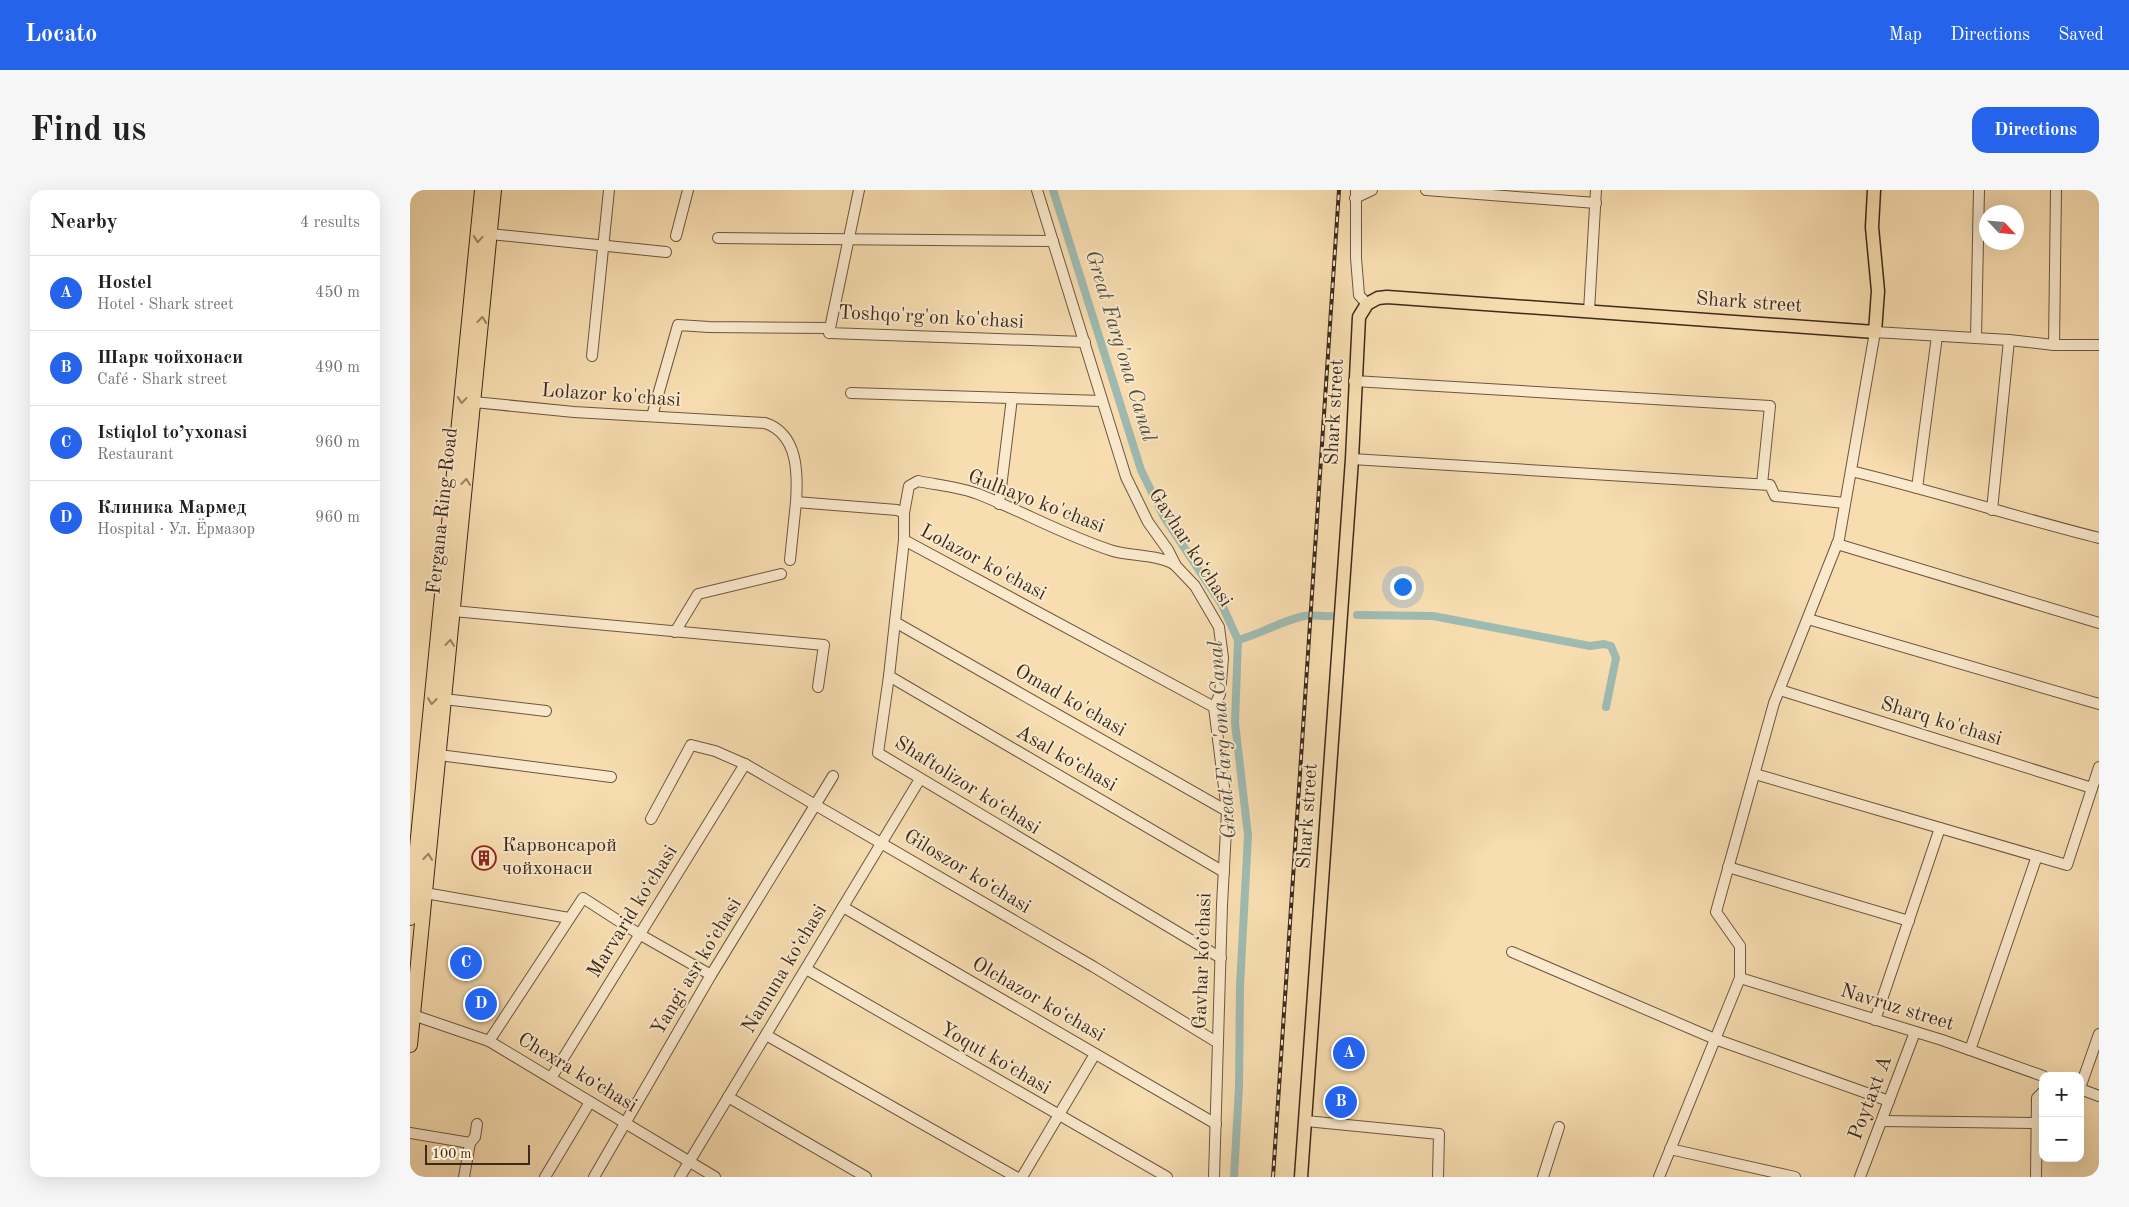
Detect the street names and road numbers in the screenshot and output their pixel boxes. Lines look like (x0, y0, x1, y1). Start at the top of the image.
street label: Shark street (1695, 289, 1803, 317)
street label: Toshqo'rg'on ko'chasi (838, 303, 1024, 333)
street label: Shark street (1322, 358, 1348, 466)
street label: Lolazor ko'chasi (541, 381, 681, 411)
street label: Fergana Ring Road (424, 426, 462, 596)
street label: Gulhayo ko'chasi (965, 467, 1107, 537)
street label: Gavhar koʻchasi (1144, 485, 1236, 611)
street label: Lolazor ko'chasi (917, 521, 1049, 605)
street label: Omad ko'chasi (1011, 661, 1129, 741)
street label: Sharq ko'chasi (1878, 694, 2004, 750)
street label: Asal koʻchasi (1012, 722, 1120, 796)
street label: Shaftolizor koʻchasi (891, 733, 1043, 839)
street label: Shark street (1294, 762, 1322, 870)
street label: Giloszor koʻchasi (900, 826, 1034, 918)
street label: Marvarid koʻchasi (584, 842, 682, 982)
street label: Gavhar koʻchasi (1191, 892, 1215, 1030)
street label: Yangi asr koʻchasi (648, 895, 746, 1039)
street label: Namuna koʻchasi (739, 901, 831, 1037)
street label: Olchazor koʻchasi (968, 954, 1108, 1046)
street label: Navruz street (1838, 981, 1956, 1035)
street label: Yoqut koʻchasi (936, 1019, 1054, 1099)
street label: Chexra koʻchasi (514, 1030, 640, 1116)
street label: Poytaxt A (1846, 1053, 1896, 1143)

